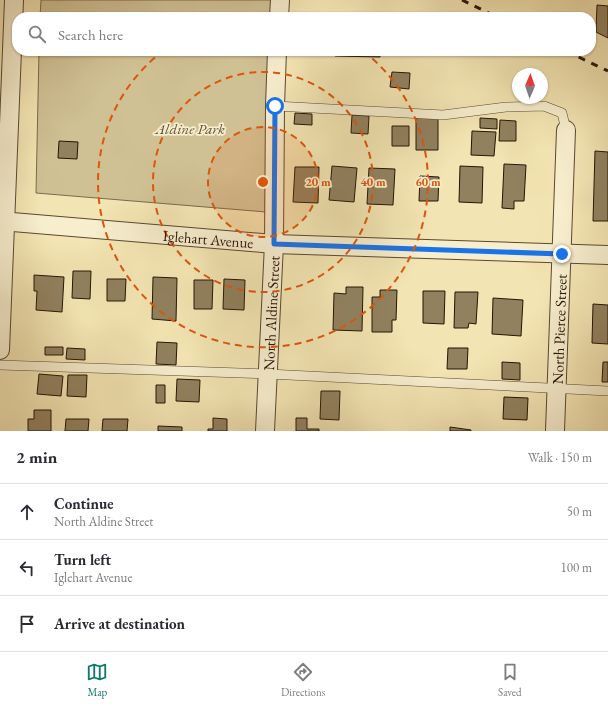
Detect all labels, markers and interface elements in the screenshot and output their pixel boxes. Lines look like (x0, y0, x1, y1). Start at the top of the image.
search box (12, 12, 596, 56)
icon: search (26, 23, 48, 45)
text: Search here (58, 25, 123, 44)
north arrow (512, 68, 548, 104)
route start (266, 97, 284, 115)
park label: Aldine Park (154, 119, 225, 138)
text: 20 m (305, 174, 331, 190)
text: 40 m (360, 174, 386, 190)
text: 60 m (415, 174, 441, 190)
centre of rings (256, 175, 270, 189)
street label: Iglehart Avenue (162, 225, 254, 252)
route end (553, 245, 571, 263)
street label: North Aldine Street (258, 255, 283, 371)
street label: North Pierce Street (547, 273, 570, 385)
text: 2 min (16, 446, 57, 468)
text: Walk · 150 m (528, 449, 592, 466)
text: Continue (54, 494, 114, 513)
icon: ahead (16, 501, 38, 523)
text: 50 m (567, 503, 592, 520)
text: North Aldine Street (54, 513, 153, 530)
text: Turn left (54, 550, 111, 569)
icon: left (16, 557, 38, 579)
text: 100 m (561, 559, 592, 576)
text: Iglehart Avenue (54, 569, 132, 586)
icon: arrive (16, 613, 38, 635)
text: Arrive at destination (54, 614, 185, 633)
tab: Map (86, 661, 108, 699)
tab: Directions (281, 661, 325, 699)
tab: Saved (498, 661, 522, 699)

